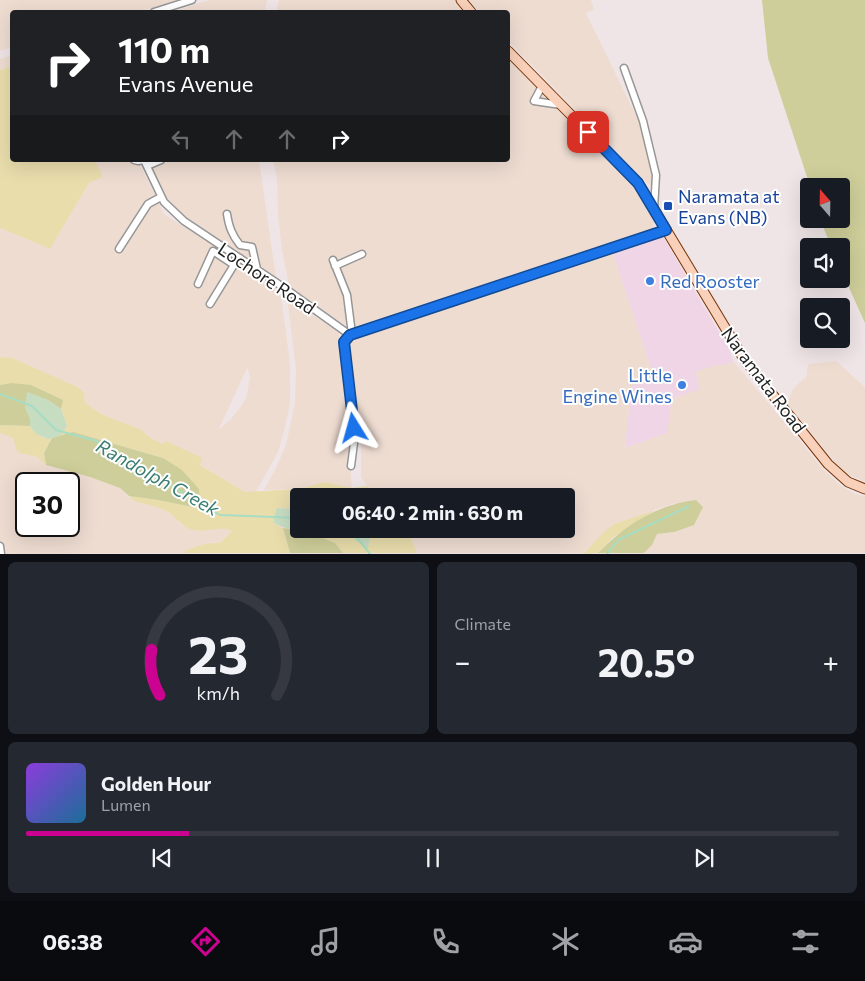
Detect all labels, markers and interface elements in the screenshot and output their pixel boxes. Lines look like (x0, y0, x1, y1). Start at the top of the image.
text: 110 m (118, 27, 210, 70)
icon: right (35, 30, 100, 95)
text: Evans Avenue (118, 70, 253, 97)
pin (567, 111, 609, 153)
icon: arrive (574, 118, 602, 146)
icon: left (167, 125, 195, 153)
icon: ahead (220, 125, 248, 153)
icon: ahead (273, 125, 301, 153)
icon: right (326, 125, 354, 153)
north arrow (800, 178, 850, 228)
map controls (800, 178, 850, 348)
place label: Naramata at Evans (NB) (678, 185, 780, 228)
marker: Naramata at Evans (NB) (662, 200, 674, 212)
street label: Lochore Road (214, 237, 320, 319)
button: sound (800, 238, 850, 288)
place label: Red Rooster (660, 270, 760, 292)
marker: Red Rooster (644, 275, 656, 287)
button: search (800, 298, 850, 348)
street label: Naramata Road (717, 323, 811, 437)
place label: Little Engine Wines (562, 364, 672, 407)
marker: Little Engine Wines (676, 379, 688, 391)
position arrow (327, 401, 379, 453)
water label: Randolph Creek (92, 434, 224, 521)
speed limit sign: 30 (15, 472, 80, 537)
text: 06:40 · 2 min · 630 m (342, 501, 523, 524)
text: Climate (455, 614, 511, 633)
text: 23 (188, 621, 248, 685)
text: 20.5° (598, 638, 695, 685)
text: − (455, 644, 470, 678)
text: + (823, 644, 839, 678)
text: km/h (197, 682, 240, 704)
text: Golden Hour (101, 772, 211, 795)
text: Lumen (101, 795, 151, 814)
icon: previous (148, 844, 176, 872)
icon: pause (419, 844, 447, 872)
icon: next (690, 844, 718, 872)
icon: directions (188, 924, 223, 959)
icon: music (308, 924, 343, 959)
icon: phone (428, 924, 463, 959)
icon: climate (548, 924, 583, 959)
icon: car (668, 924, 703, 959)
icon: filters (788, 924, 823, 959)
text: 06:38 (42, 928, 103, 955)

